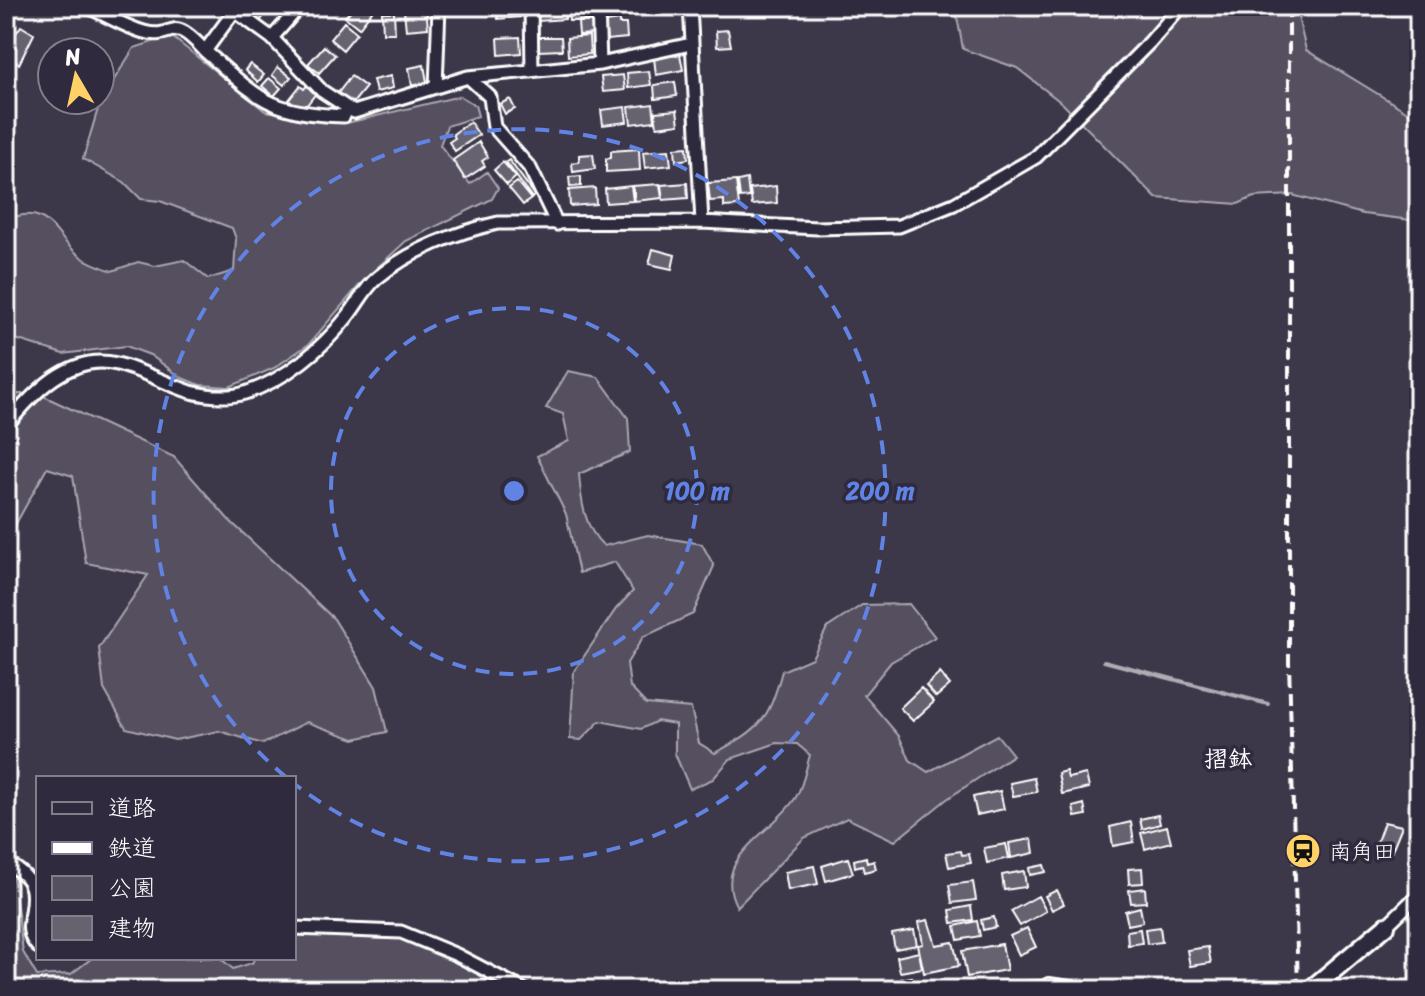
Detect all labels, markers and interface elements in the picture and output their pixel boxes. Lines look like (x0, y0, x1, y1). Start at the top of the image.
north arrow (36, 36, 116, 116)
text: N (61, 36, 84, 77)
text: 100 m (664, 470, 730, 512)
text: 200 m (845, 470, 915, 512)
centre of rings (500, 477, 528, 505)
district label: 摺鉢 (1204, 738, 1252, 780)
legend (36, 776, 296, 960)
text: 道路 (108, 787, 156, 829)
text: 鉄道 (108, 827, 156, 869)
station icon: 南角田 (1284, 832, 1322, 870)
place label: 南角田 (1329, 832, 1395, 871)
text: 公園 (108, 867, 156, 909)
text: 建物 (108, 907, 156, 949)

